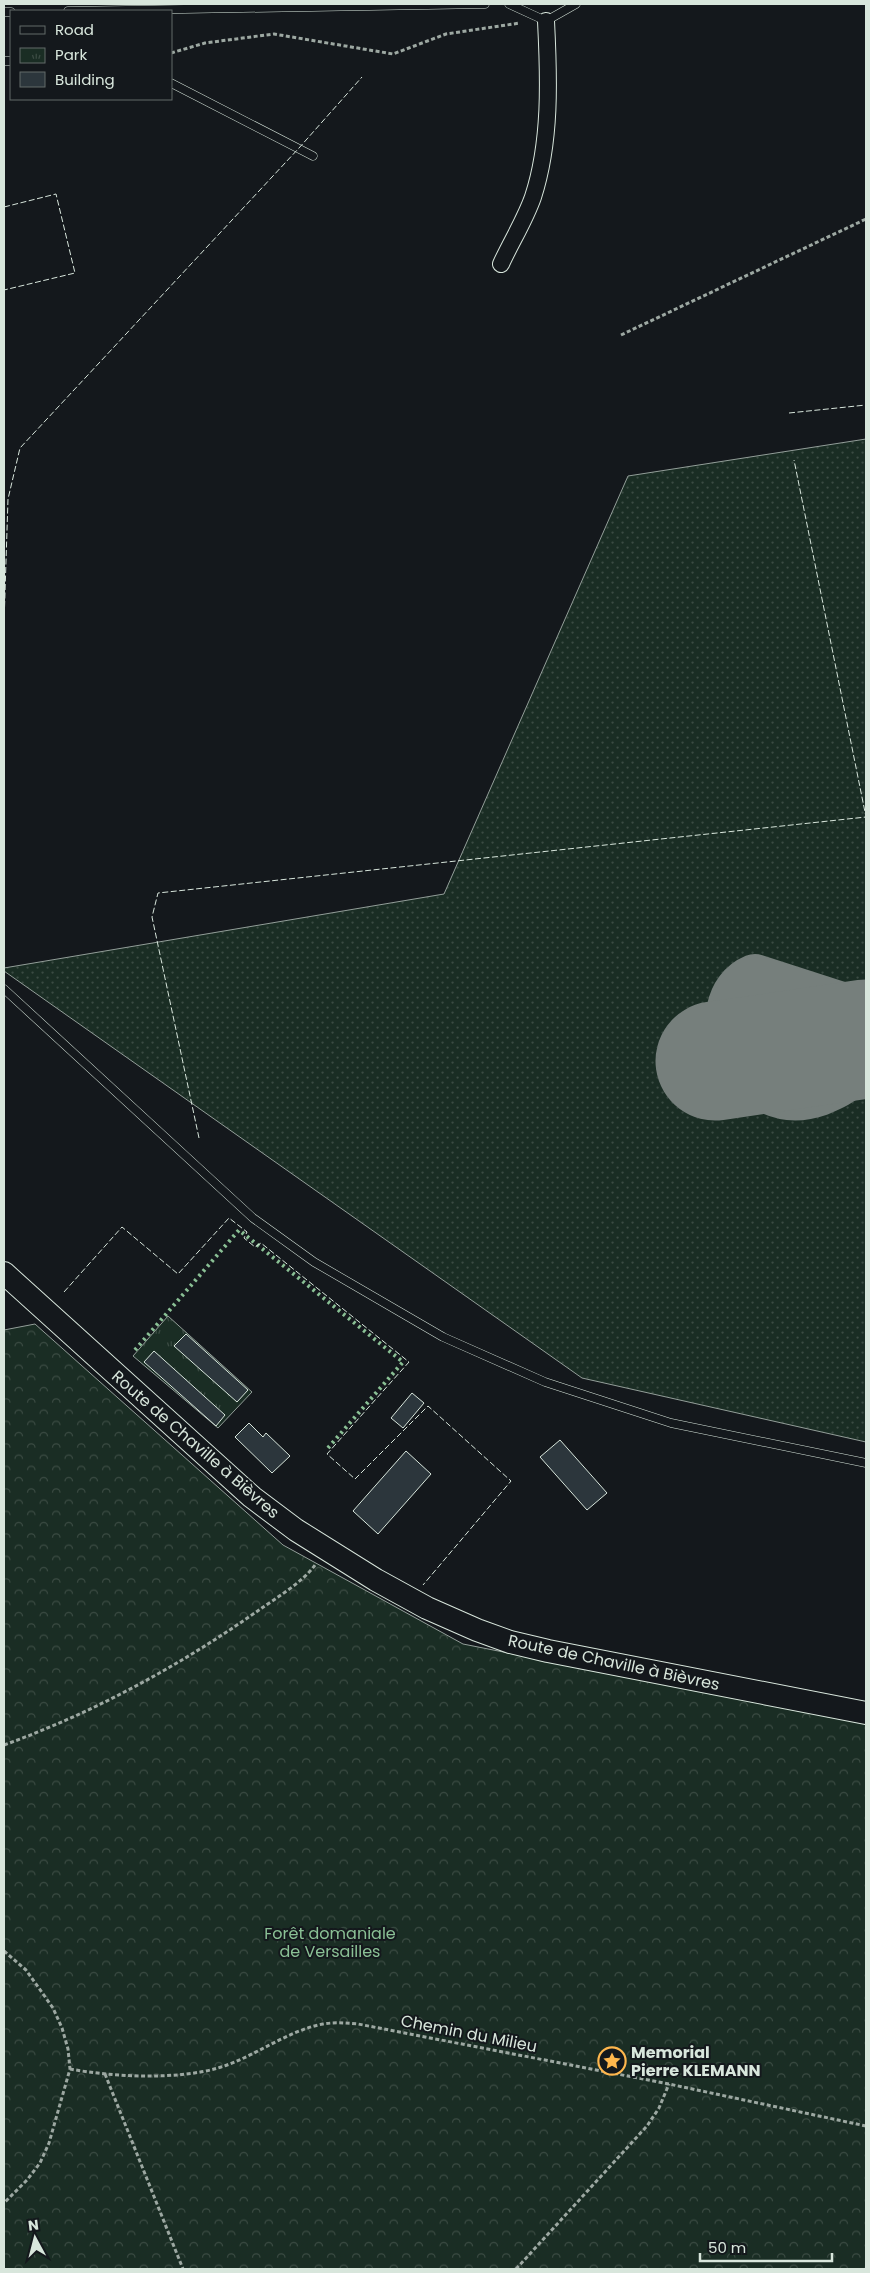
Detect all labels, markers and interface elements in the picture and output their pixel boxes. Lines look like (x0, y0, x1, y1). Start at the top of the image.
legend (10, 10, 172, 100)
text: Road (55, 19, 94, 40)
text: Park (55, 44, 87, 65)
text: Building (55, 69, 115, 90)
street label: Route de Chaville à Bièvres (107, 1365, 285, 1524)
street label: Route de Chaville à Bièvres (506, 1629, 722, 1696)
park label: Forêt domaniale de Versailles (264, 1922, 396, 1963)
street label: Chemin du Milieu (399, 2009, 539, 2058)
place label: Memorial Pierre KLEMANN (631, 2041, 761, 2082)
place icon: Memorial Pierre KLEMANN (597, 2046, 627, 2076)
north arrow (10, 2213, 60, 2263)
text: N (27, 2215, 40, 2236)
scale bar (700, 2230, 832, 2262)
text: 50 m (708, 2237, 746, 2258)

